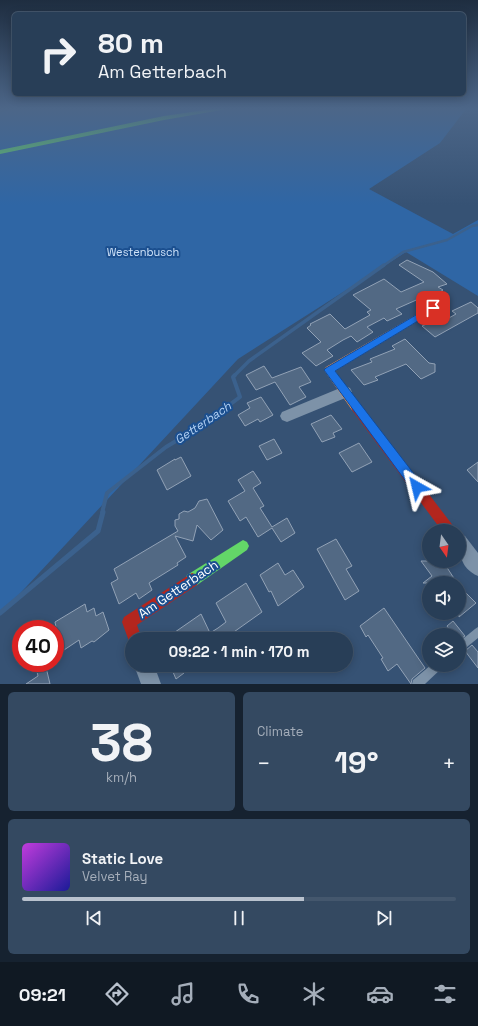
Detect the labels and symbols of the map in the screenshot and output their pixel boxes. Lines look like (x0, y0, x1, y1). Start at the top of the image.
park label: Westenbusch (107, 245, 179, 259)
pin (416, 291, 450, 325)
water label: Getterbach (172, 398, 235, 448)
position arrow (396, 466, 438, 508)
north arrow (422, 524, 466, 568)
street label: Am Getterbach (135, 556, 221, 622)
speed limit sign: 40 (12, 620, 64, 672)

